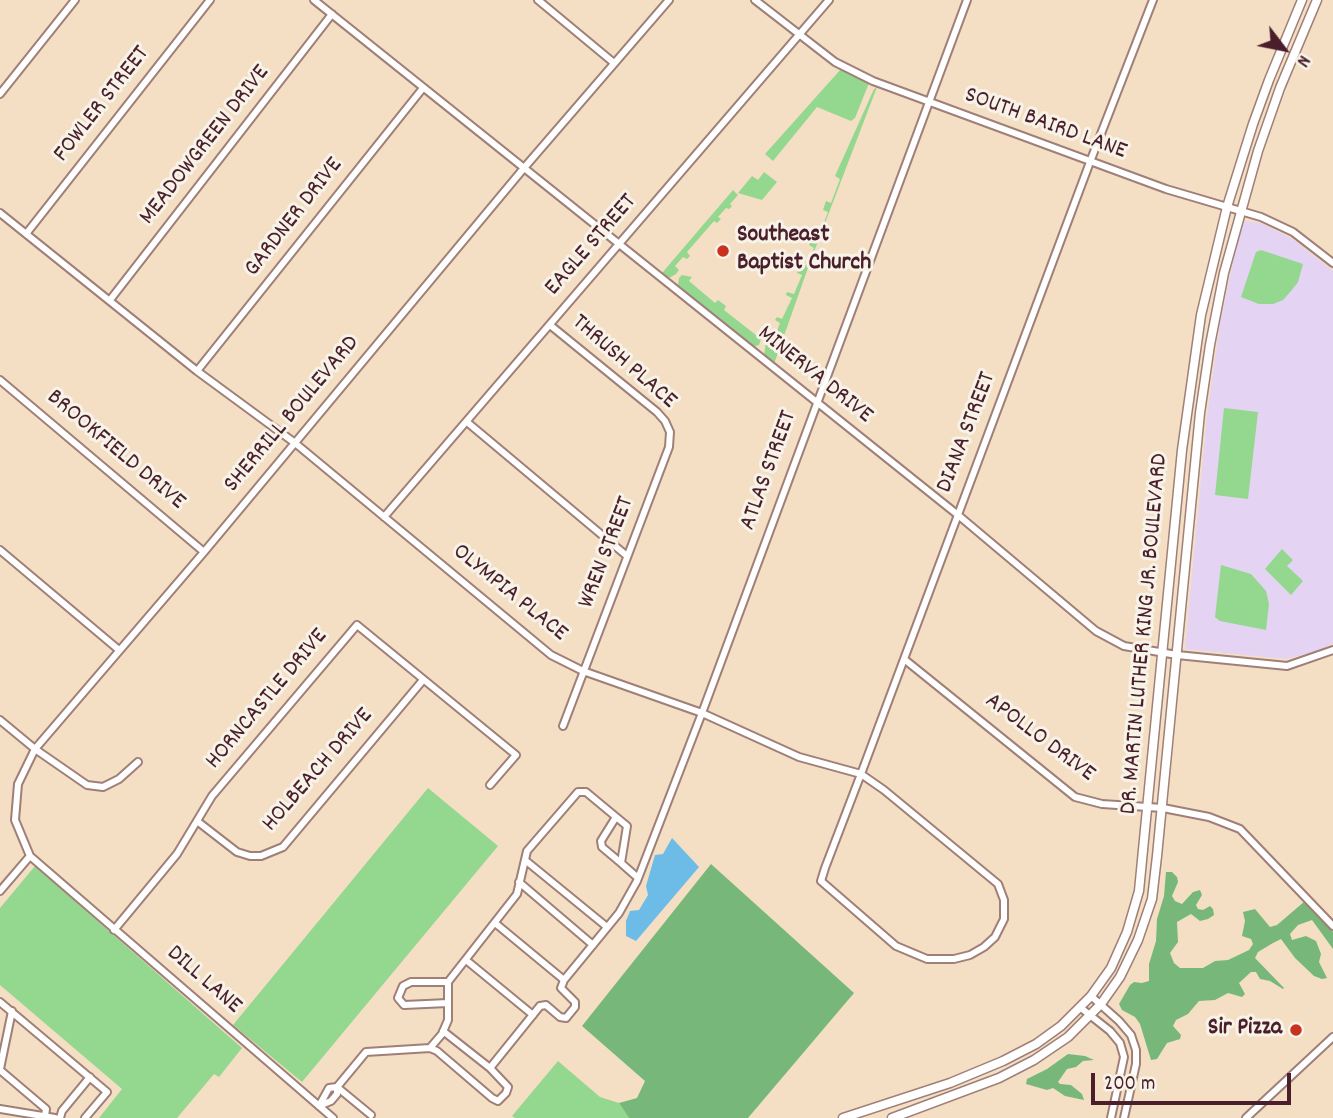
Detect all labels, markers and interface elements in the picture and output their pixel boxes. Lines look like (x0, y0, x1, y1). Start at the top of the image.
north arrow (1249, 14, 1319, 84)
street label: FOWLER STREET (49, 41, 157, 169)
text: N (1288, 49, 1316, 72)
street label: MEADOWGREEN DRIVE (135, 60, 277, 232)
street label: SOUTH BAIRD LANE (960, 82, 1130, 168)
street label: GARDNER DRIVE (240, 153, 350, 283)
street label: EAGLE STREET (540, 189, 644, 303)
place label: Southeast Baptist Church (737, 223, 871, 279)
marker: Southeast Baptist Church (715, 243, 731, 259)
street label: THRUSH PLACE (564, 309, 682, 417)
street label: MINERVA DRIVE (751, 321, 877, 431)
street label: SHERRILL BOULEVARD (219, 331, 367, 499)
street label: DIANA STREET (932, 369, 1004, 497)
street label: BROOKFIELD DRIVE (40, 385, 190, 517)
street label: ATLAS STREET (735, 407, 805, 535)
street label: DR. MARTIN LUTHER KING JR. BOULEVARD (1116, 452, 1176, 816)
street label: WREN STREET (574, 493, 642, 613)
street label: OLYMPIA PLACE (446, 539, 572, 649)
street label: HORNCASTLE DRIVE (201, 624, 335, 776)
street label: APOLLO DRIVE (978, 688, 1100, 790)
street label: HOLBEACH DRIVE (257, 703, 381, 839)
street label: DILL LANE (159, 940, 247, 1022)
place label: Sir Pizza (1208, 1016, 1282, 1044)
marker: Sir Pizza (1288, 1022, 1304, 1038)
scale bar (1095, 1058, 1294, 1102)
text: 200 m (1104, 1070, 1155, 1100)

